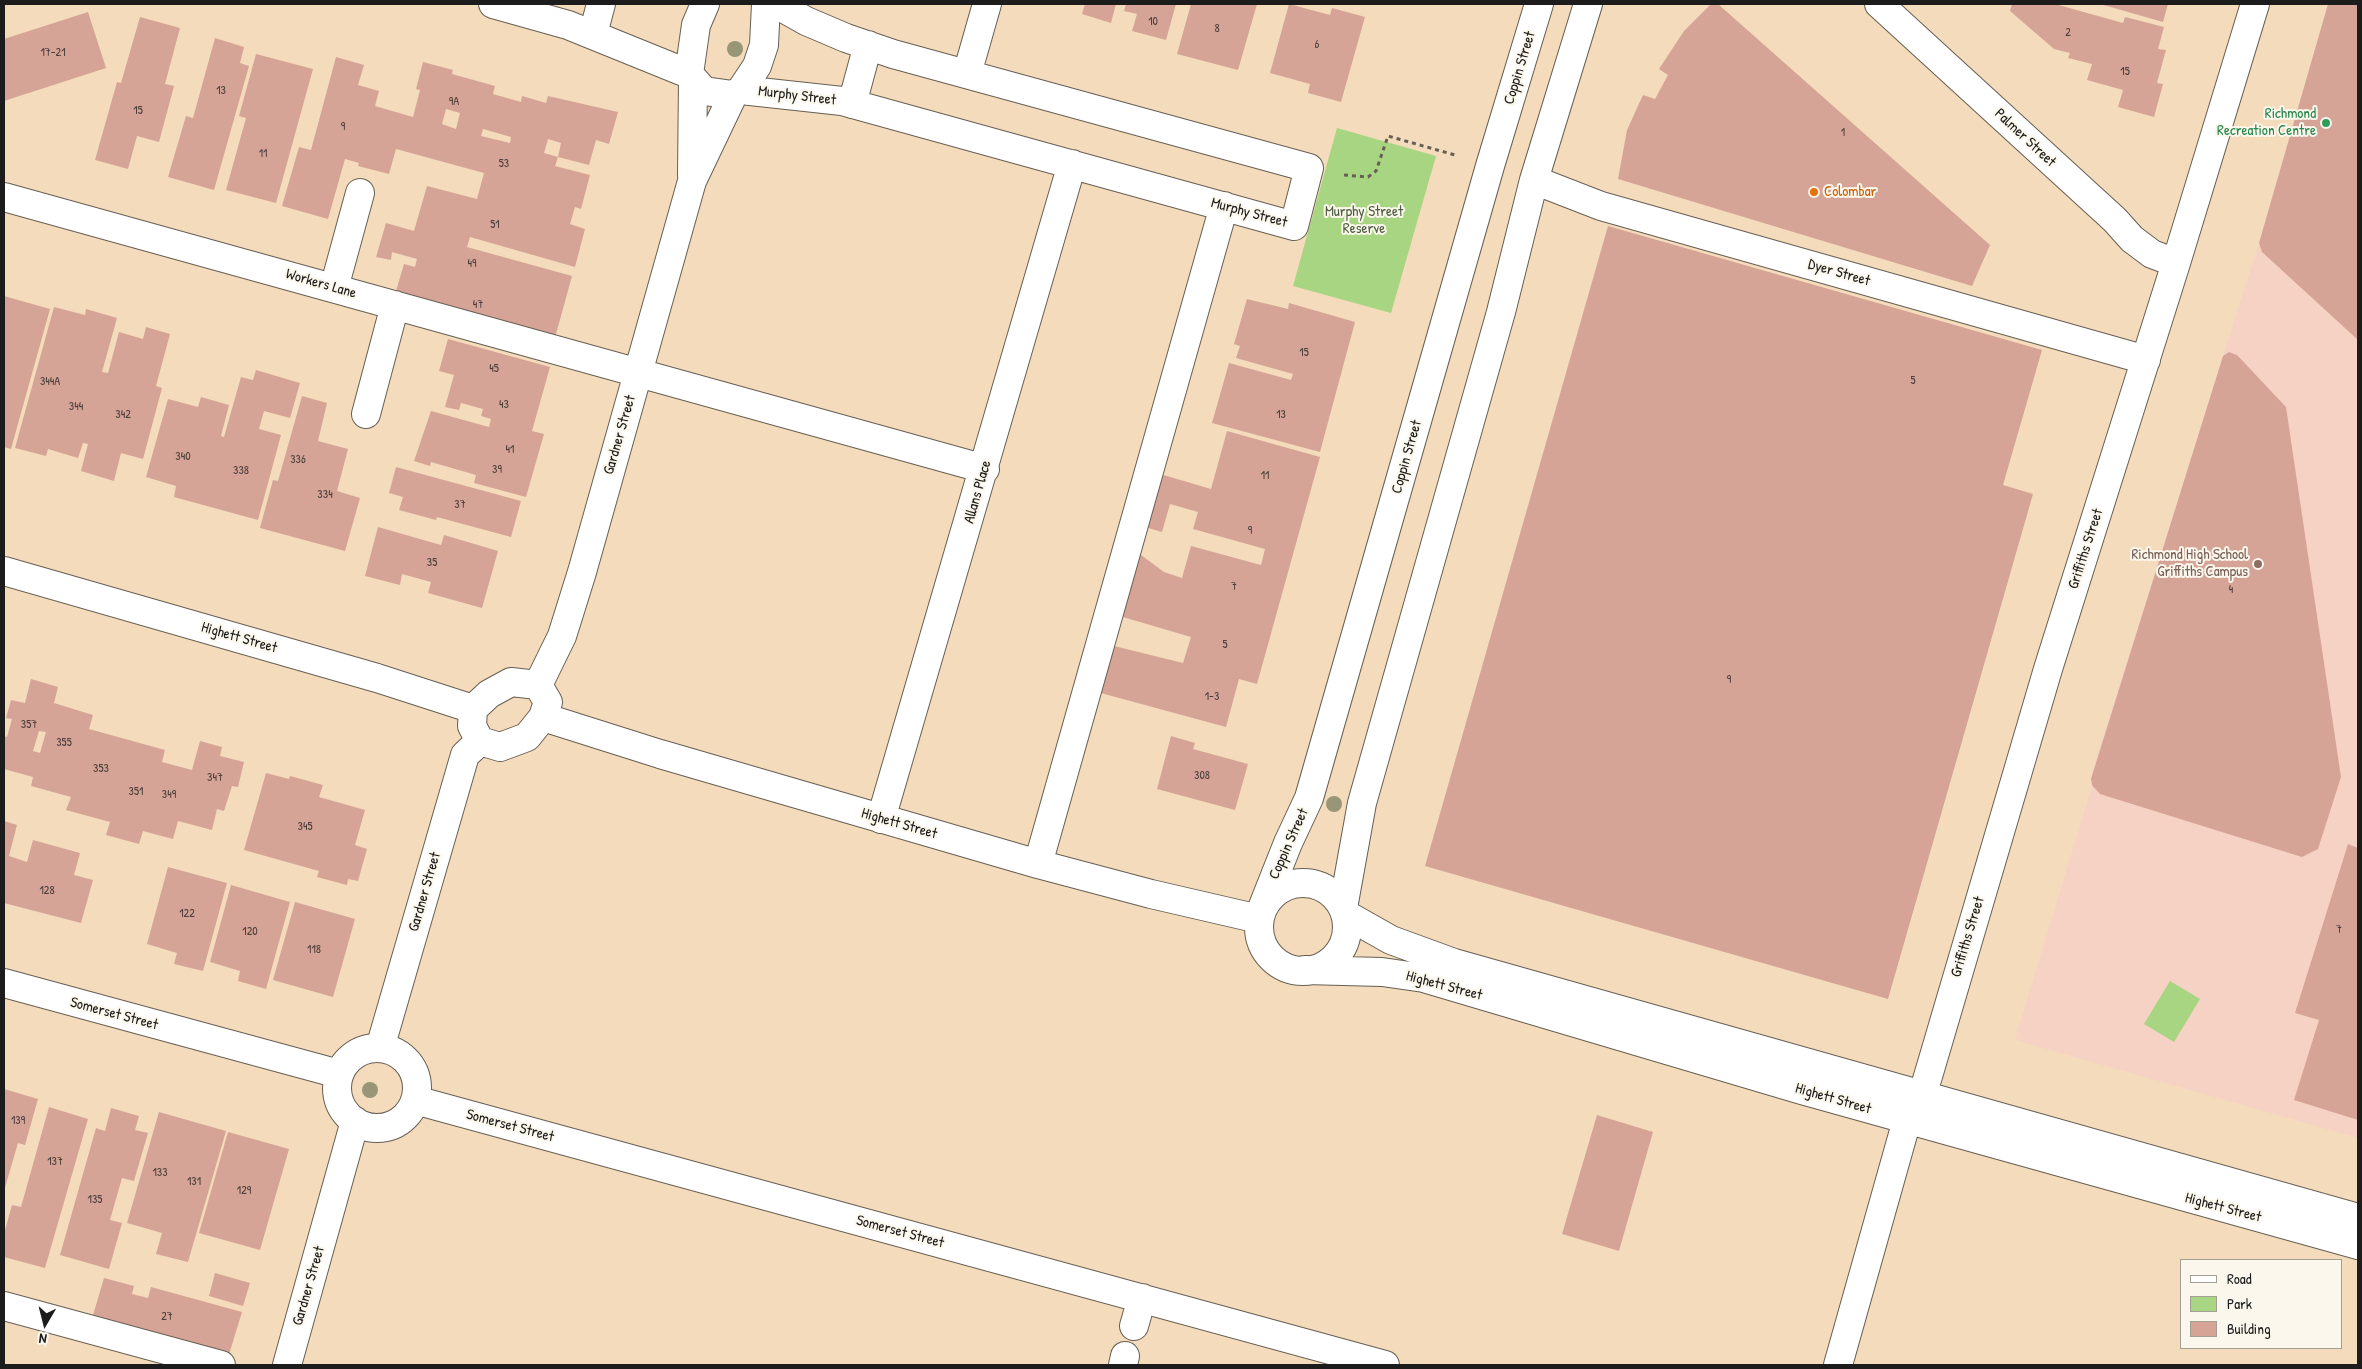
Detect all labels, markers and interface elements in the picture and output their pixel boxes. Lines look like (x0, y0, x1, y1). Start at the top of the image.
house number: 10 (1148, 15, 1158, 29)
house number: 8 (1214, 22, 1220, 36)
house number: 2 (2065, 26, 2071, 40)
street label: Coppin Street (1500, 29, 1540, 107)
house number: 6 (1315, 38, 1319, 52)
house number: 17-21 (40, 46, 66, 60)
house number: 15 (2120, 65, 2130, 79)
street label: Murphy Street (757, 82, 837, 110)
house number: 13 (216, 84, 226, 98)
house number: 9A (449, 95, 459, 109)
house number: 15 (133, 104, 143, 118)
street label: Palmer Street (1991, 105, 2059, 171)
place label: Richmond Recreation Centre (2217, 105, 2316, 140)
marker: Richmond Recreation Centre (2320, 117, 2332, 129)
house number: 9 (341, 120, 345, 134)
house number: 1 (1841, 126, 1845, 140)
house number: 11 (259, 147, 267, 161)
house number: 53 (499, 157, 509, 171)
place label: Colombar (1824, 183, 1876, 201)
marker: Colombar (1808, 186, 1820, 198)
street label: Murphy Street (1209, 194, 1289, 232)
park label: Murphy Street Reserve (1325, 203, 1403, 238)
house number: 51 (490, 218, 500, 232)
street label: Dyer Street (1806, 256, 1872, 290)
house number: 49 (468, 257, 476, 271)
street label: Workers Lane (284, 265, 358, 303)
house number: 47 (473, 298, 483, 312)
house number: 15 (1299, 346, 1309, 360)
house number: 45 (489, 362, 499, 376)
house number: 5 (1910, 374, 1916, 388)
house number: 344A (40, 375, 60, 389)
street label: Gardner Street (600, 393, 640, 477)
house number: 43 (499, 398, 509, 412)
house number: 344 (69, 400, 83, 414)
house number: 342 (115, 408, 131, 422)
house number: 13 (1276, 408, 1286, 422)
street label: Coppin Street (1388, 418, 1426, 496)
house number: 41 (506, 443, 514, 457)
house number: 340 (175, 450, 191, 464)
house number: 336 (290, 453, 306, 467)
street label: Allans Place (960, 458, 996, 526)
house number: 39 (492, 463, 502, 477)
house number: 338 (233, 464, 249, 478)
house number: 11 (1261, 469, 1269, 483)
house number: 334 (317, 488, 333, 502)
house number: 37 (454, 498, 466, 512)
street label: Griffiths Street (2065, 507, 2107, 591)
house number: 9 (1248, 524, 1252, 538)
place label: Richmond High School Griffiths Campus (2131, 546, 2248, 581)
house number: 35 (427, 556, 437, 570)
marker: Richmond High School Griffiths Campus (2252, 558, 2264, 570)
house number: 7 (1231, 580, 1237, 594)
house number: 4 (2229, 583, 2233, 597)
street label: Highett Street (199, 619, 279, 657)
house number: 5 (1222, 638, 1228, 652)
house number: 9 (1727, 673, 1731, 687)
house number: 1-3 (1205, 690, 1219, 704)
house number: 357 (21, 718, 37, 732)
house number: 355 (56, 736, 72, 750)
house number: 353 (93, 762, 109, 776)
house number: 308 (1194, 769, 1210, 783)
house number: 347 (207, 771, 223, 785)
house number: 351 (129, 785, 143, 799)
house number: 349 (162, 788, 176, 802)
street label: Highett Street (859, 805, 939, 843)
street label: Coppin Street (1265, 806, 1313, 882)
house number: 345 (298, 820, 312, 834)
street label: Gardner Street (405, 850, 445, 934)
house number: 128 (39, 884, 55, 898)
street label: Griffiths Street (1947, 895, 1989, 979)
house number: 122 (179, 907, 195, 921)
house number: 7 (2336, 923, 2342, 937)
house number: 120 (242, 925, 258, 939)
house number: 118 (307, 943, 321, 957)
street label: Highett Street (1404, 967, 1484, 1005)
street label: Somerset Street (68, 994, 160, 1034)
street label: Highett Street (1793, 1080, 1873, 1118)
street label: Somerset Street (464, 1106, 556, 1146)
house number: 139 (11, 1114, 25, 1128)
house number: 137 (47, 1155, 63, 1169)
house number: 133 (152, 1166, 168, 1180)
house number: 131 (187, 1175, 201, 1189)
house number: 129 (237, 1184, 251, 1198)
street label: Highett Street (2183, 1189, 2263, 1227)
house number: 135 (88, 1193, 102, 1207)
street label: Somerset Street (854, 1212, 946, 1252)
street label: Gardner Street (289, 1244, 329, 1328)
legend (2180, 1259, 2342, 1349)
text: Road (2227, 1268, 2252, 1289)
text: Park (2227, 1293, 2252, 1314)
north arrow (20, 1299, 70, 1349)
house number: 27 (161, 1310, 173, 1324)
text: Building (2227, 1318, 2271, 1339)
text: N (38, 1329, 48, 1349)

